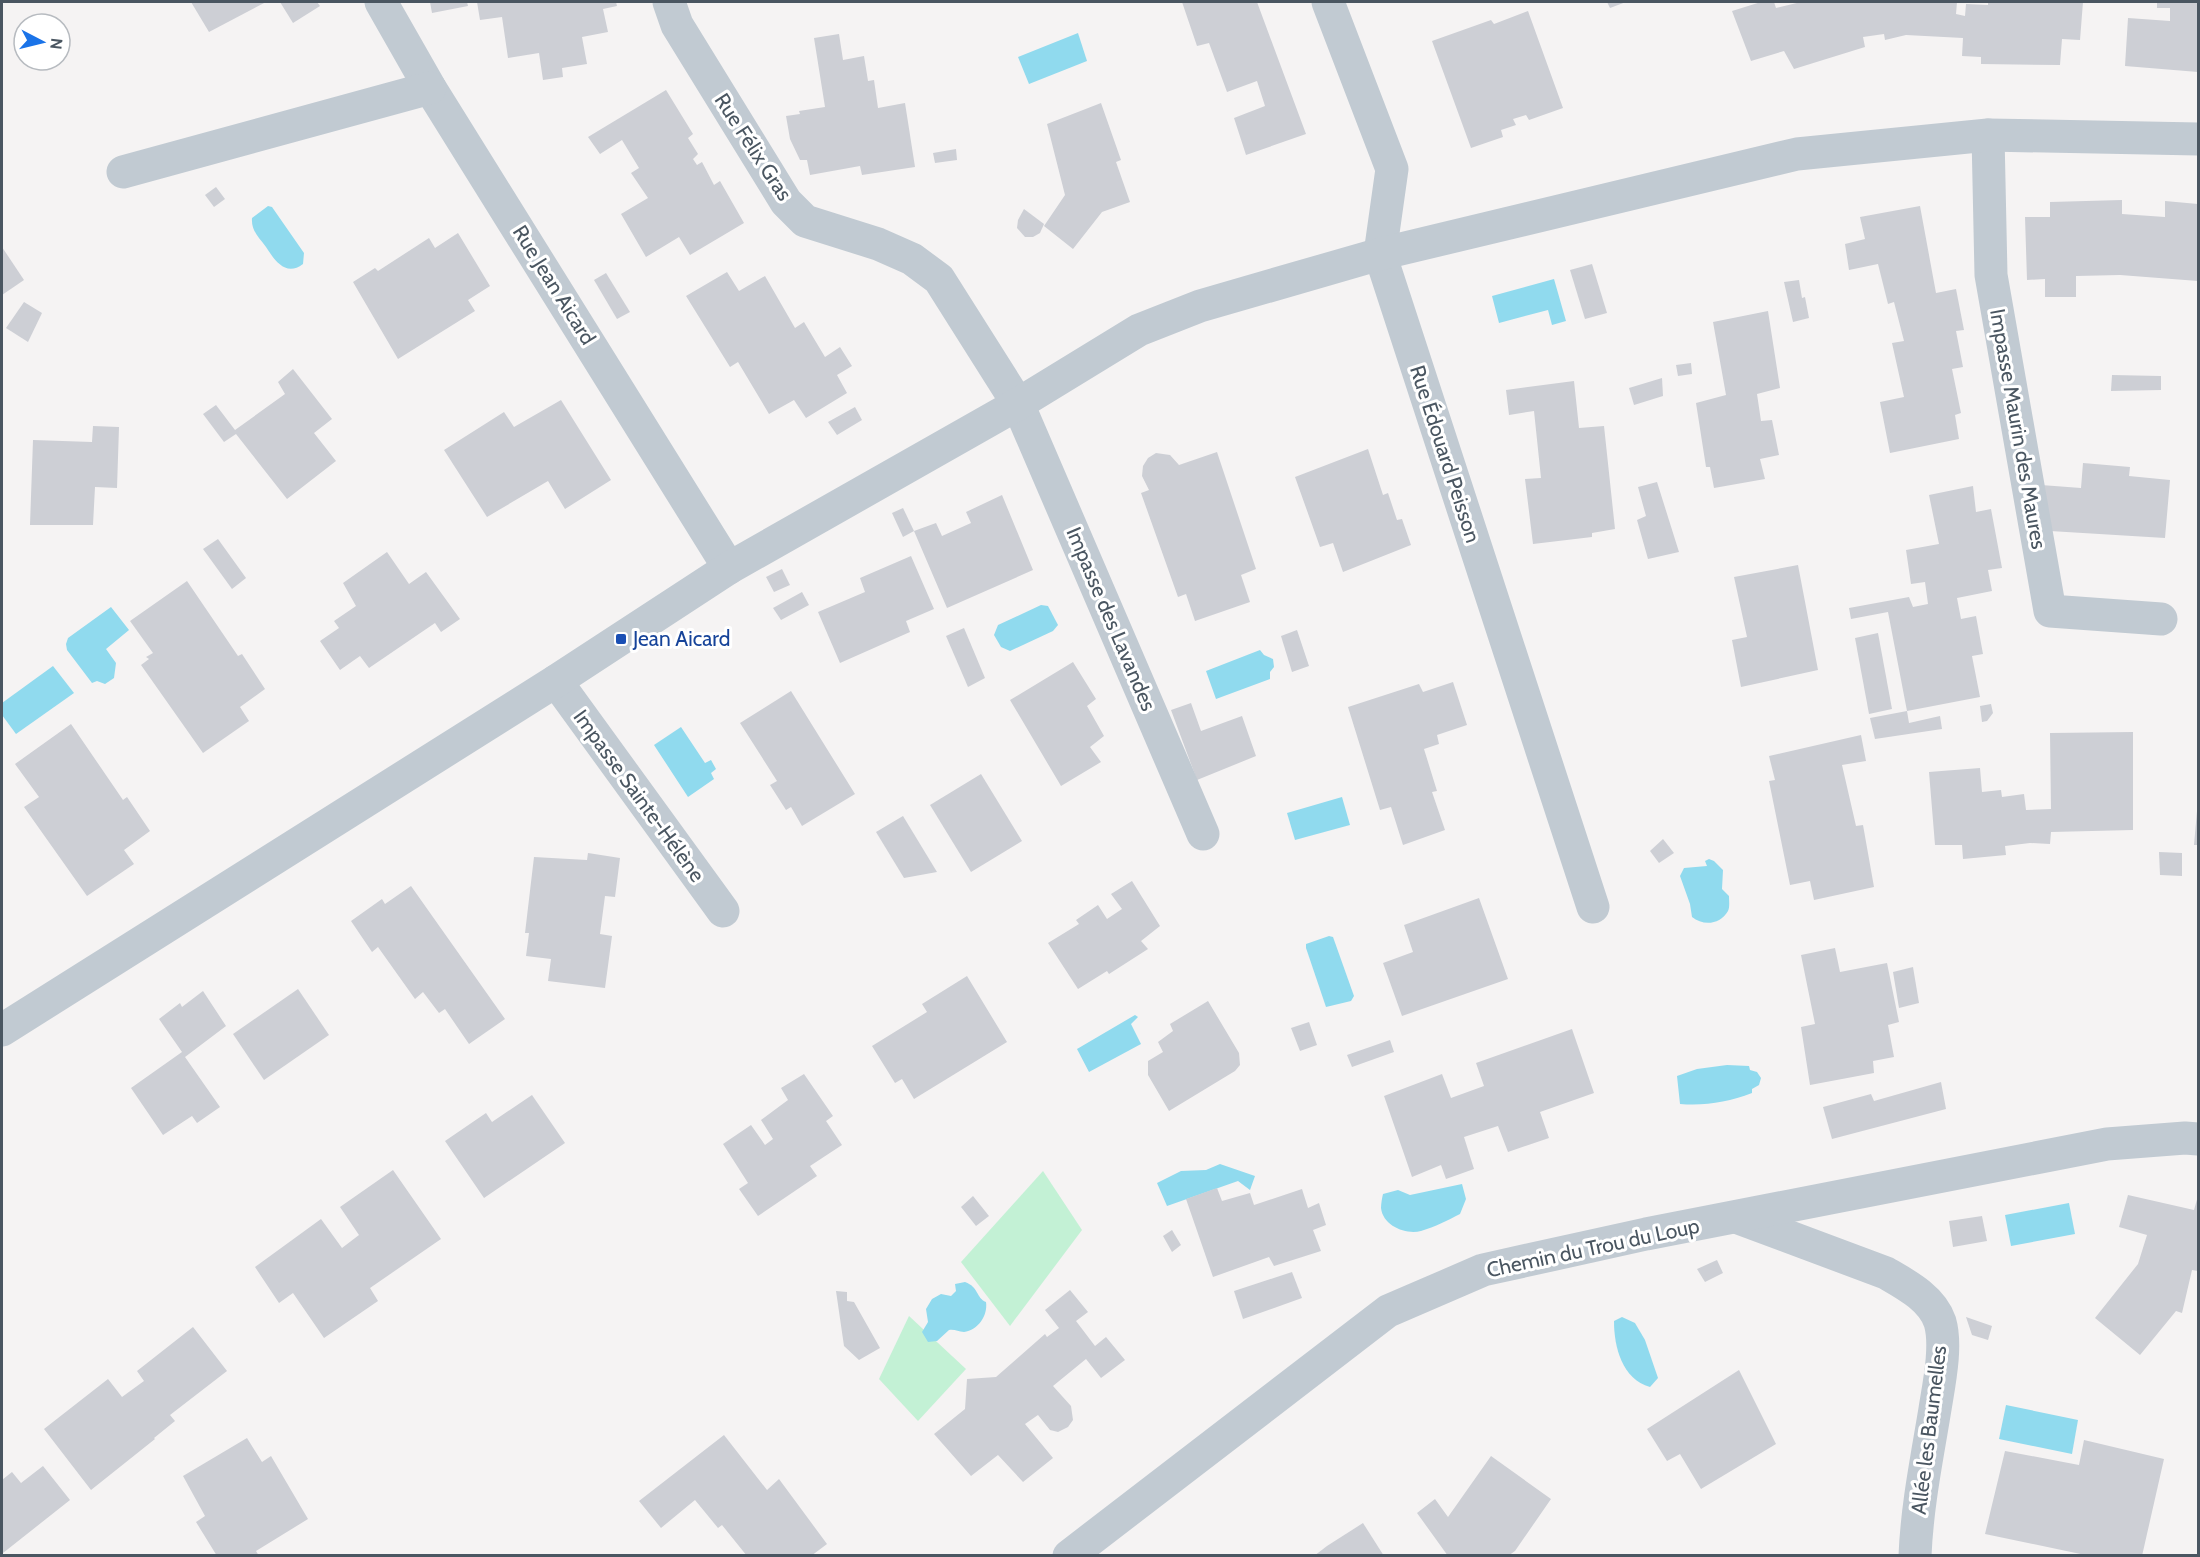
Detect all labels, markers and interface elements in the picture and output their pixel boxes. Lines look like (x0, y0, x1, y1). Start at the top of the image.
north arrow (12, 12, 72, 72)
text: N (46, 37, 67, 51)
street label: Rue Félix Gras (709, 88, 798, 205)
street label: Rue Jean Aicard (508, 220, 601, 349)
street label: Impasse Maurin des Maures (1985, 307, 2052, 551)
street label: Rue Édouard Peisson (1405, 362, 1486, 546)
street label: Impasse des Lavandes (1061, 523, 1162, 715)
place label: Jean Aicard (632, 626, 730, 651)
marker: Jean Aicard (614, 632, 628, 646)
street label: Impasse Sainte-Hélène (569, 705, 710, 887)
street label: Chemin du Trou du Loup (1484, 1213, 1701, 1282)
street label: Allée les Baumelles (1906, 1344, 1951, 1516)

